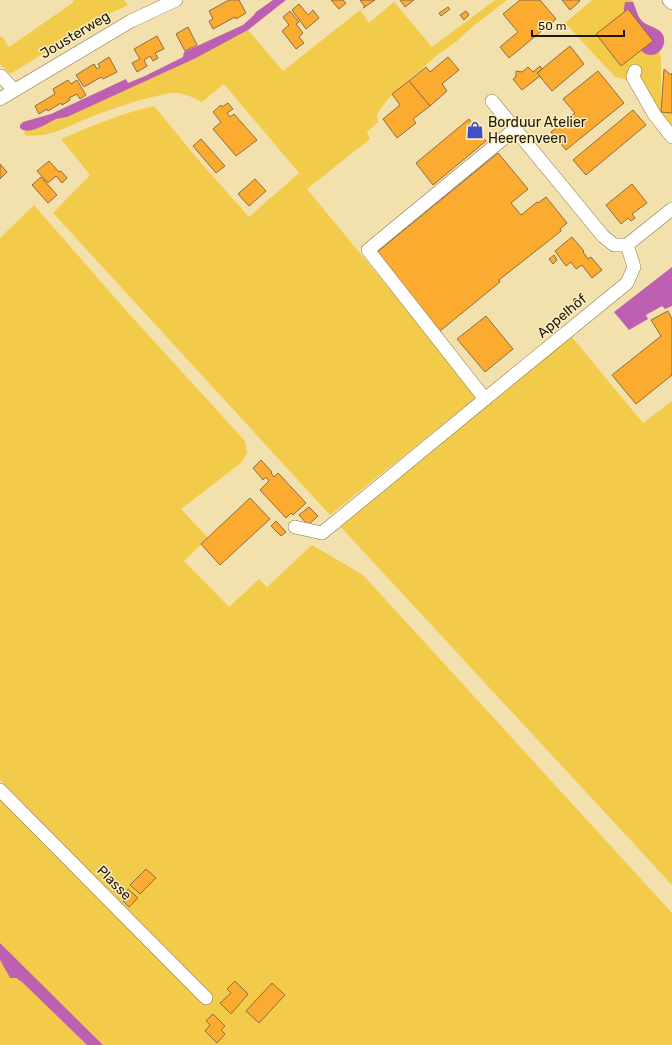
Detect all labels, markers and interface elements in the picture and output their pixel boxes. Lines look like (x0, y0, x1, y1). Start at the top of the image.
street label: Jousterweg (37, 8, 113, 62)
scale bar (532, 12, 624, 38)
text: 50 m (538, 19, 566, 33)
place label: Borduur Atelier Heerenveen (488, 114, 587, 147)
shop icon: Borduur Atelier Heerenveen (465, 120, 485, 140)
street label: Appelhôf (534, 290, 591, 342)
street label: Plasse (93, 862, 135, 904)

